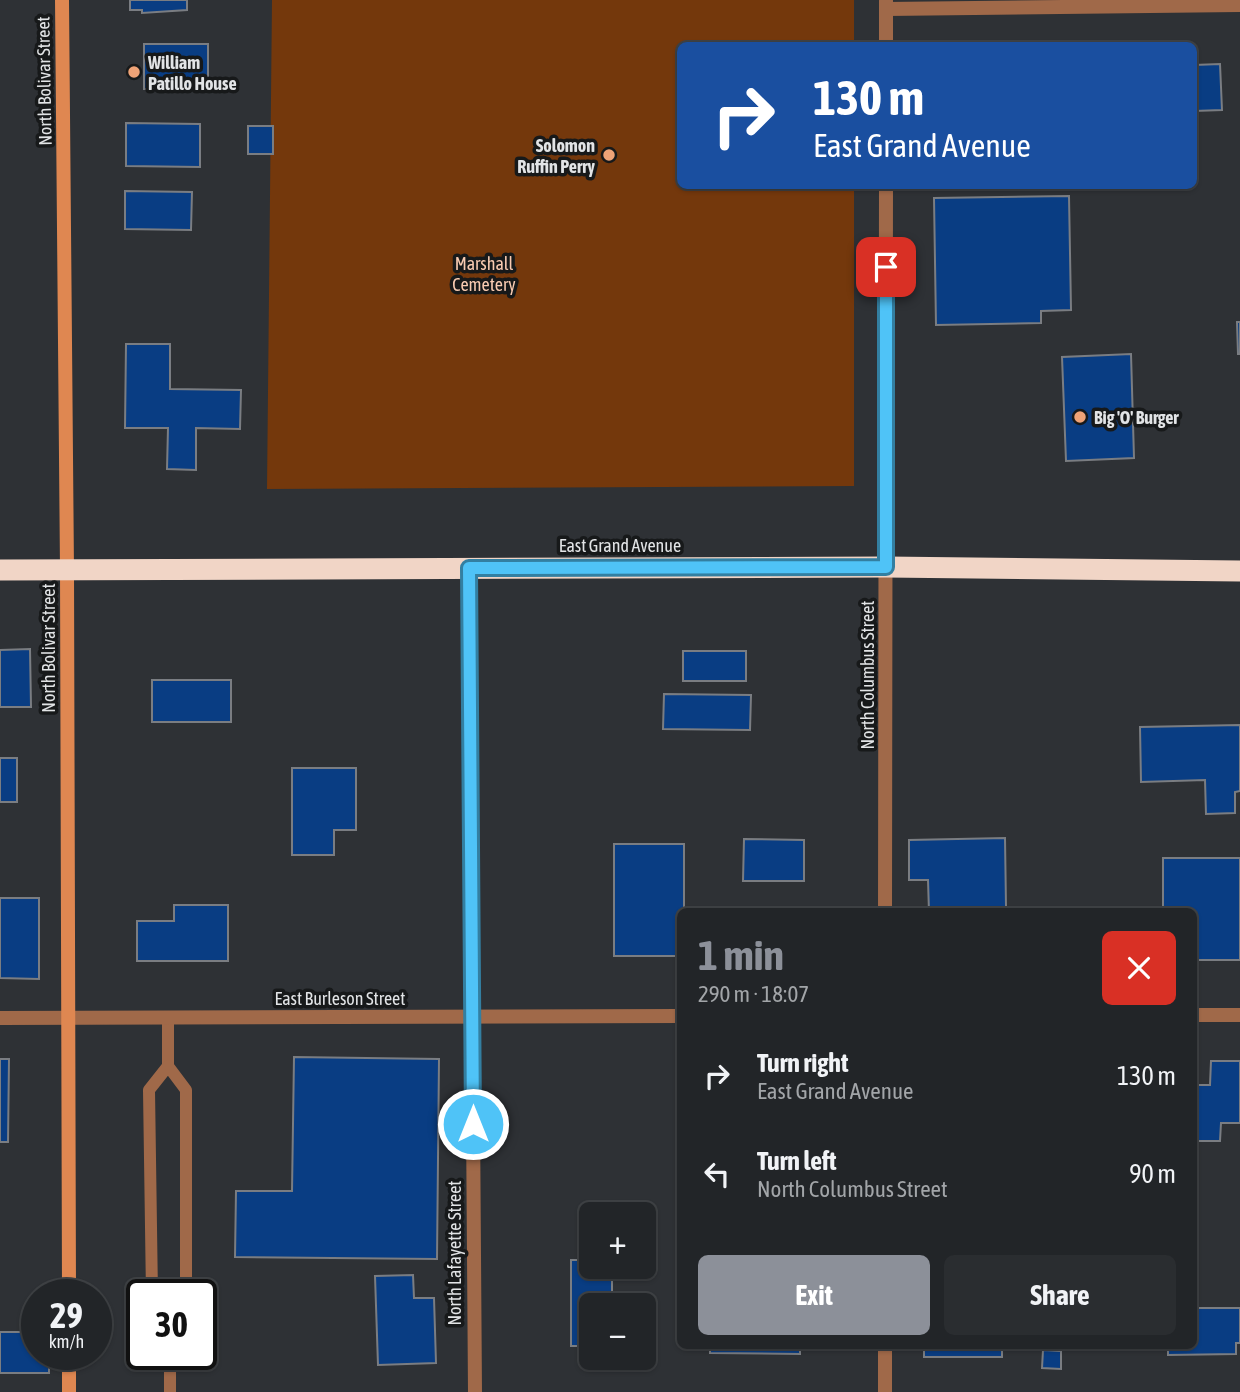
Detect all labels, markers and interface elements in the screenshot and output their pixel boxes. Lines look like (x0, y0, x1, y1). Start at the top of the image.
street label: North Bolivar Street (32, 16, 56, 146)
place label: William Patillo House (147, 52, 237, 94)
marker: William Patillo House (126, 64, 142, 80)
text: 130 m (813, 69, 924, 125)
icon: right (698, 70, 789, 161)
text: East Grand Avenue (813, 127, 1031, 164)
place label: Solomon Ruffin Perry (517, 135, 596, 177)
marker: Solomon Ruffin Perry (601, 147, 617, 163)
pin (856, 237, 916, 297)
icon: arrive (867, 248, 905, 286)
park label: Marshall Cemetery (452, 253, 516, 295)
place label: Big 'O' Burger (1094, 407, 1179, 428)
marker: Big 'O' Burger (1072, 409, 1088, 425)
street label: East Grand Avenue (559, 535, 681, 556)
street label: North Bolivar Street (38, 583, 59, 713)
street label: North Columbus Street (857, 600, 878, 750)
text: 1 min (698, 931, 784, 979)
button: close (1102, 931, 1176, 1005)
text: 290 m · 18:07 (698, 981, 809, 1007)
street label: East Burleson Street (275, 988, 405, 1009)
text: Turn right (757, 1048, 848, 1078)
icon: right (698, 1057, 736, 1095)
text: 130 m (1117, 1061, 1176, 1091)
text: East Grand Avenue (757, 1078, 913, 1104)
position arrow (436, 1087, 510, 1161)
text: Turn left (757, 1146, 837, 1176)
icon: left (698, 1155, 736, 1193)
text: 90 m (1129, 1159, 1176, 1189)
text: North Columbus Street (757, 1176, 948, 1202)
street label: North Lafayette Street (444, 1181, 465, 1326)
map controls (579, 1202, 656, 1370)
button: + (579, 1202, 656, 1279)
button: Exit (698, 1255, 930, 1335)
button: Share (944, 1255, 1176, 1335)
speed limit sign: 30 (126, 1279, 217, 1370)
button: − (579, 1293, 656, 1370)
text: 29 (50, 1295, 83, 1335)
text: km/h (49, 1331, 84, 1352)

